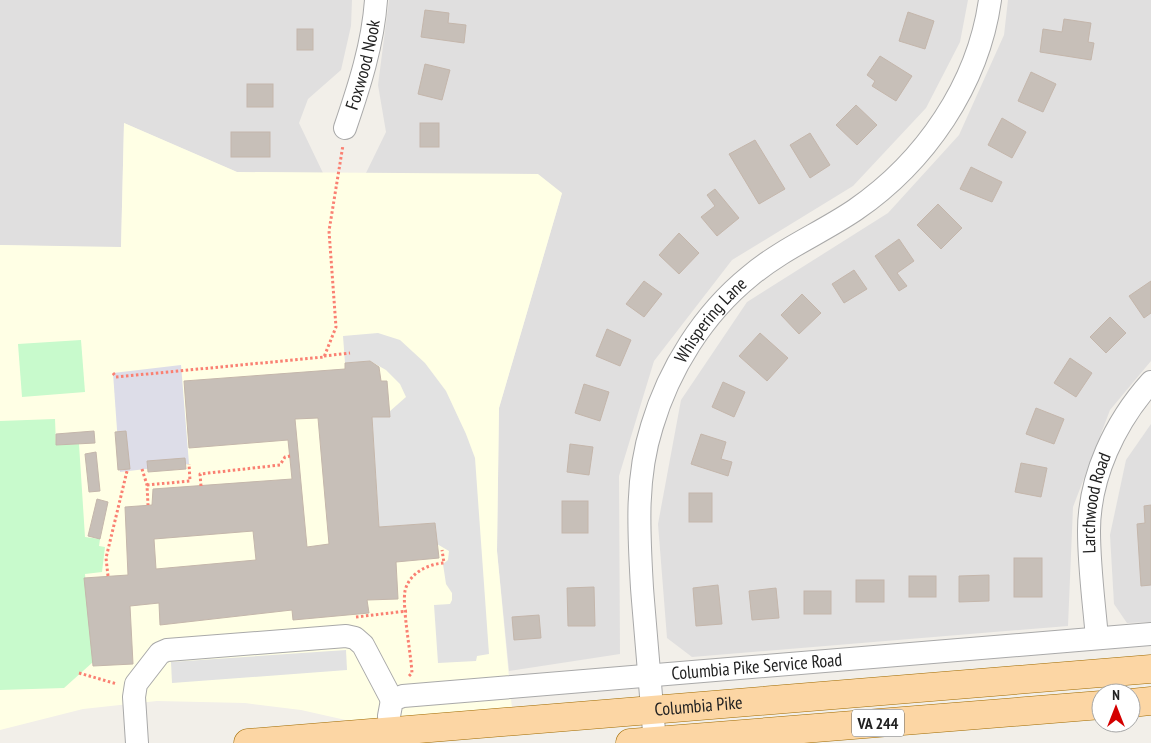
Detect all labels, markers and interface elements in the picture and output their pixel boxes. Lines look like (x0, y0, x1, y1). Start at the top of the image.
street label: Foxwood Nook (340, 18, 385, 113)
street label: Whispering Lane (669, 272, 751, 367)
street label: Larchwood Road (1077, 449, 1116, 554)
street label: Columbia Pike Service Road (670, 648, 843, 685)
north arrow (1091, 683, 1141, 733)
text: N (1112, 686, 1120, 704)
street label: Columbia Pike (654, 691, 743, 721)
road number: VA 244 (852, 710, 904, 736)

